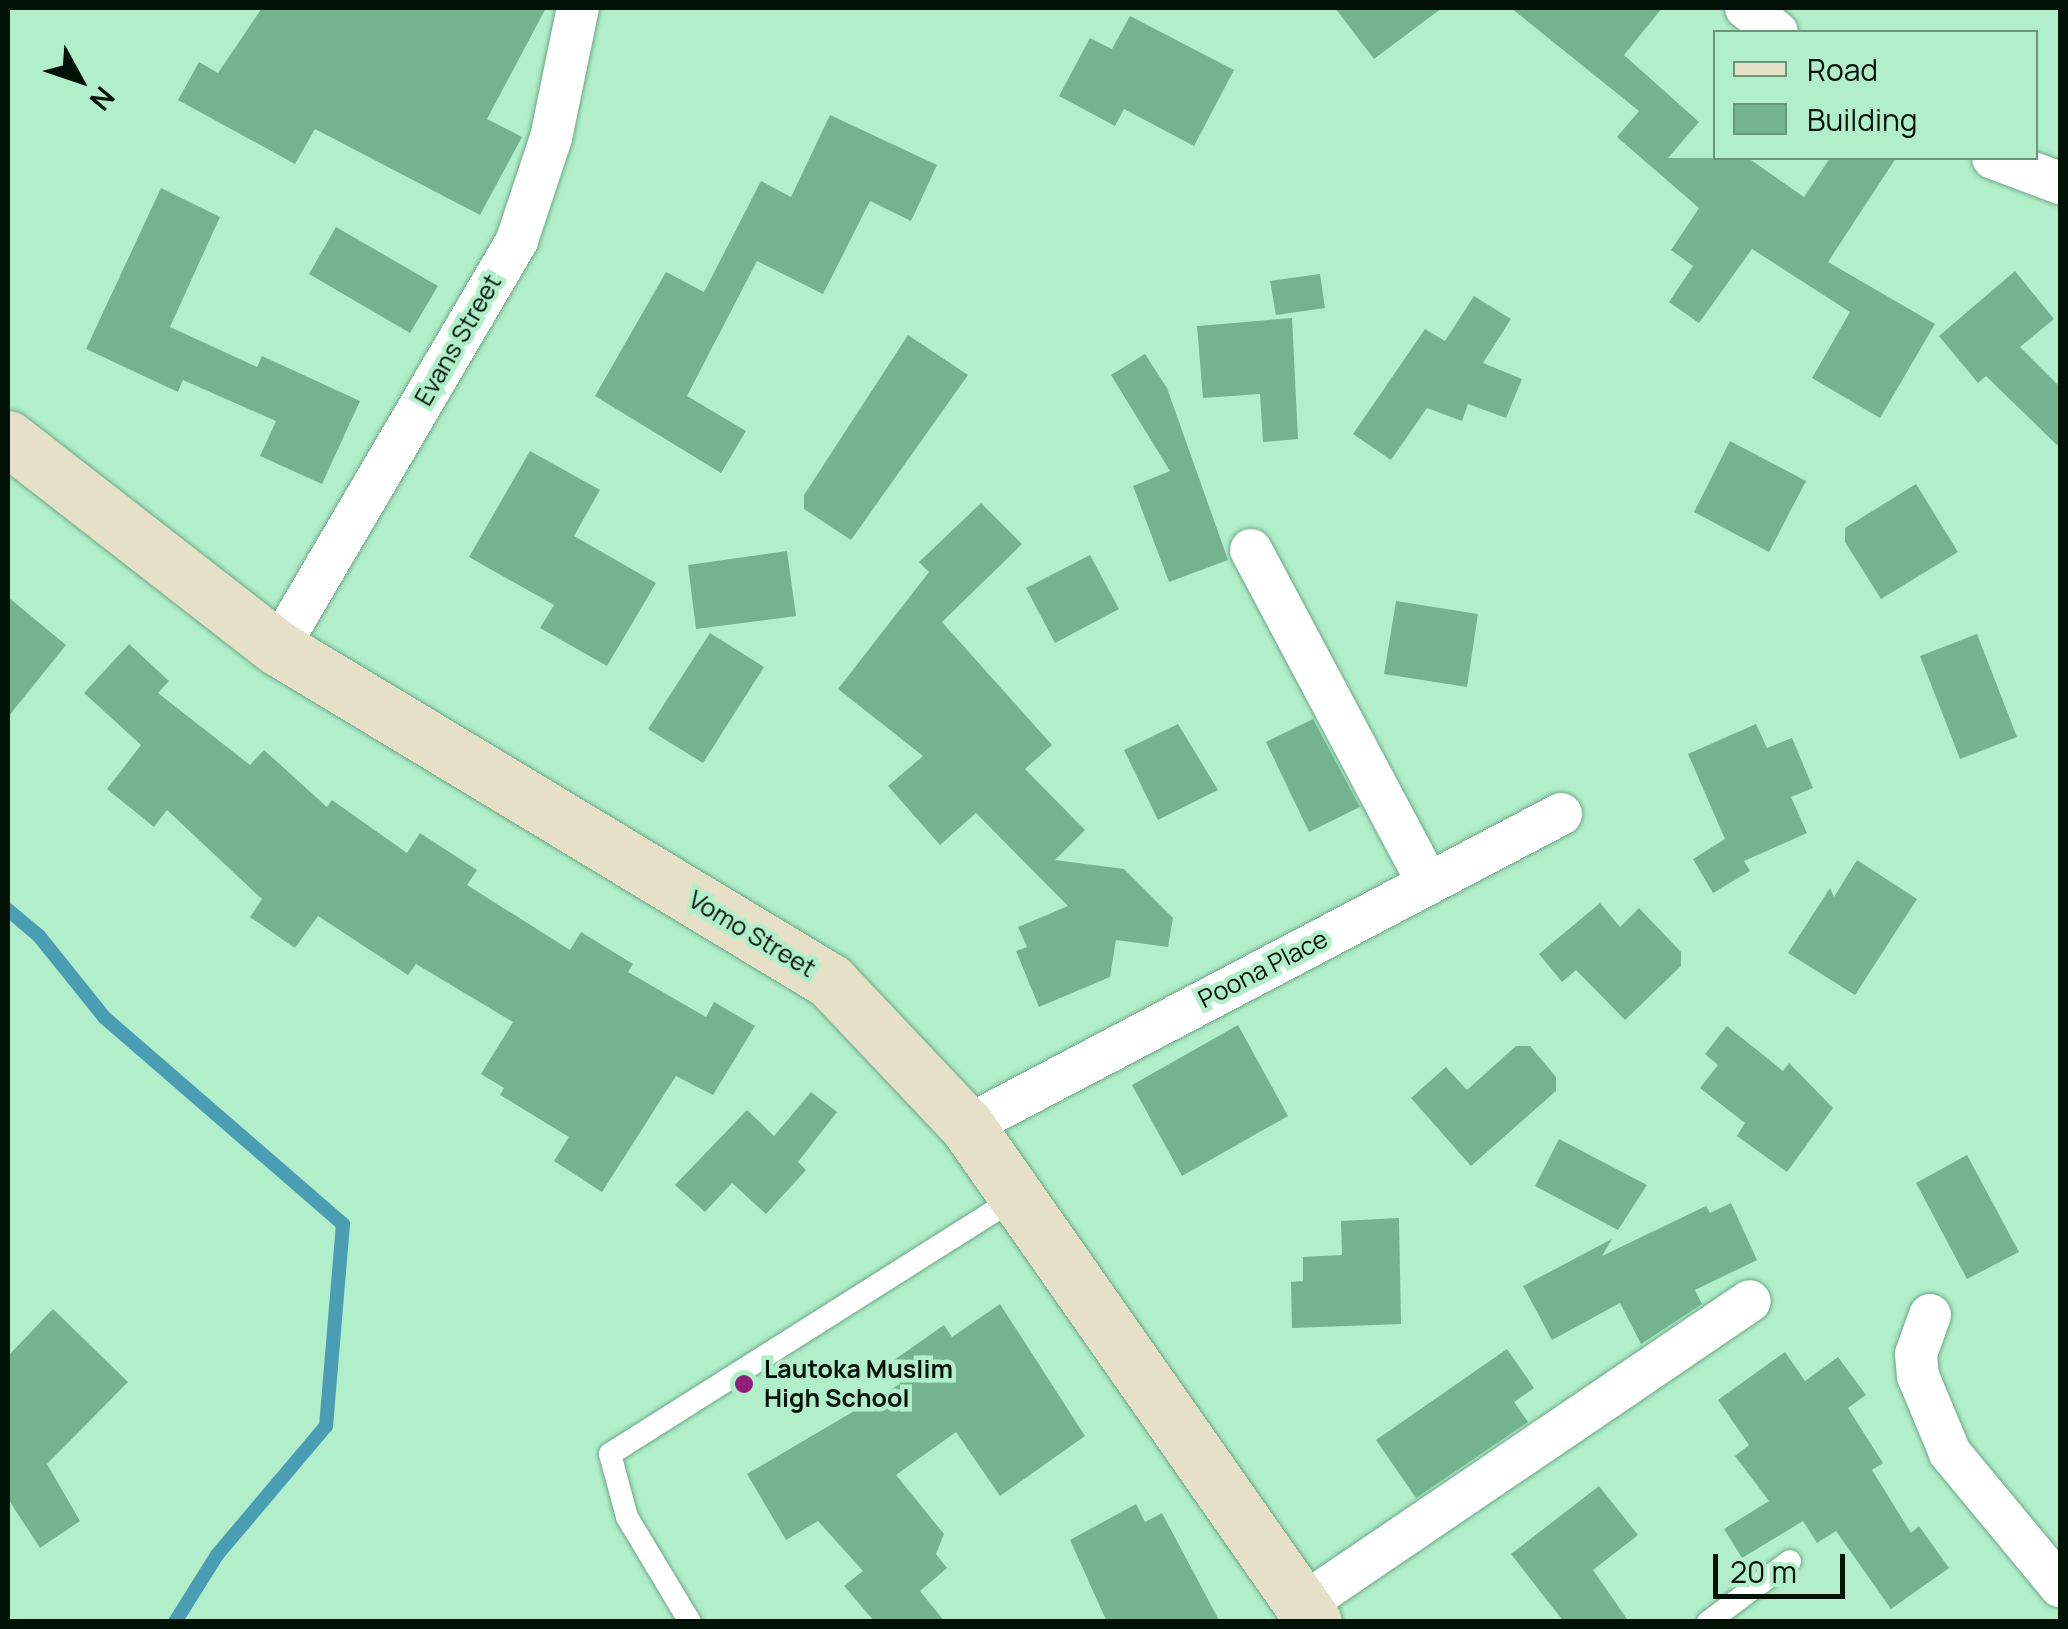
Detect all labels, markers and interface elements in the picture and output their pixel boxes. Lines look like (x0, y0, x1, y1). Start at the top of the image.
north arrow (30, 30, 130, 130)
legend (1713, 30, 2038, 160)
text: Road (1807, 49, 1878, 90)
text: N (82, 79, 124, 119)
text: Building (1807, 99, 1918, 140)
street label: Evans Street (408, 269, 508, 411)
street label: Vomo Street (683, 884, 821, 984)
street label: Poona Place (1193, 924, 1333, 1014)
place label: Lautoka Muslim High School (764, 1355, 953, 1414)
marker: Lautoka Muslim High School (733, 1373, 755, 1395)
scale bar (1718, 1534, 1850, 1596)
text: 20 m (1730, 1551, 1797, 1592)

